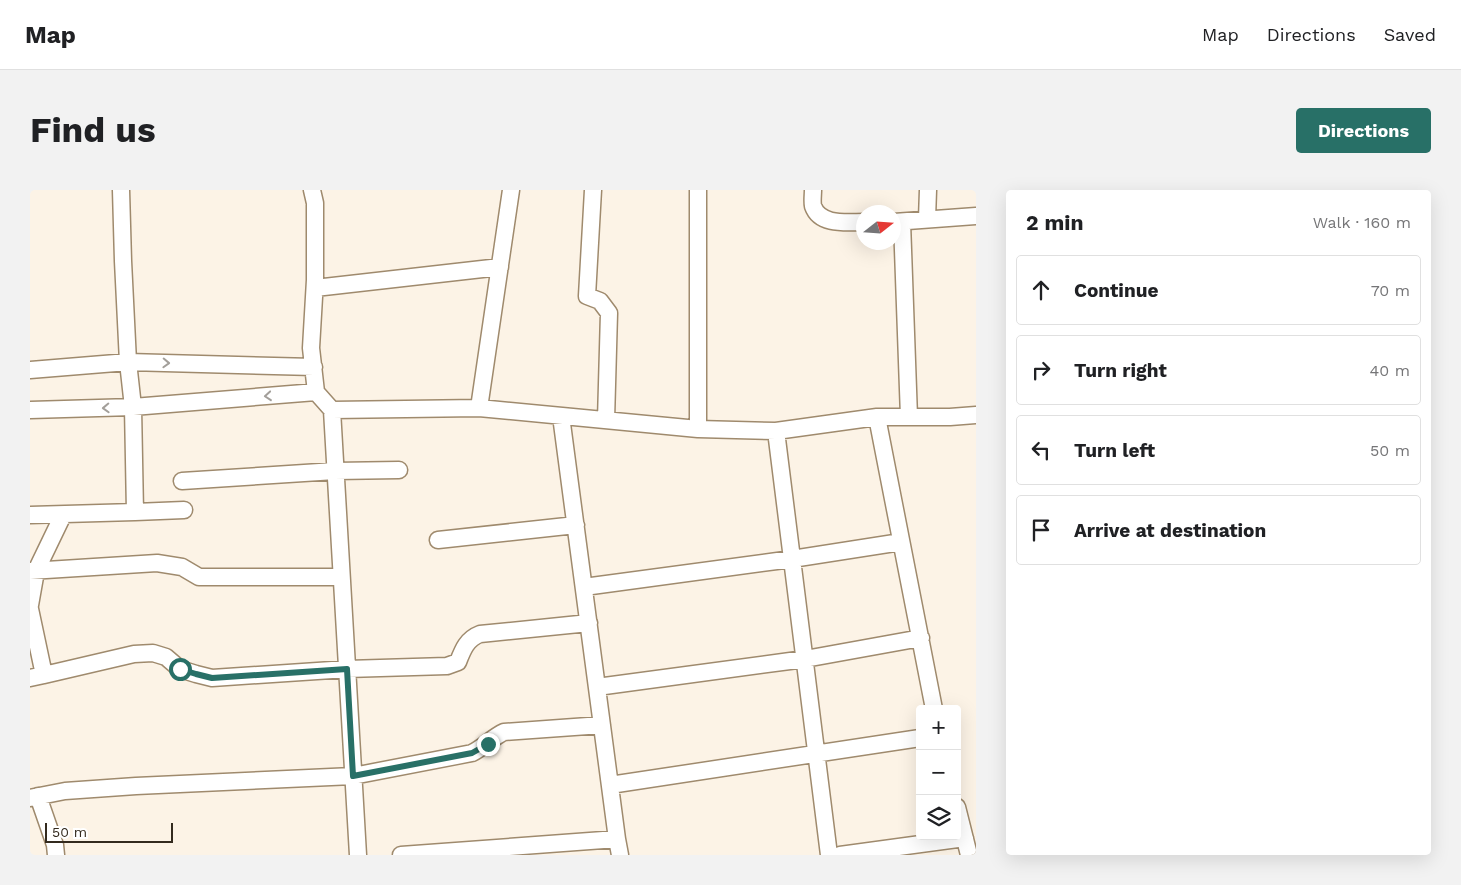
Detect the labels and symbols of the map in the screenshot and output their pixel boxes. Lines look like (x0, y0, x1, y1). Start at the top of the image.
north arrow (856, 205, 901, 250)
one-way arrow (162, 358, 170, 369)
one-way arrow (264, 391, 272, 402)
one-way arrow (102, 403, 110, 413)
route start (169, 658, 192, 681)
route end (477, 733, 500, 756)
scale bar (45, 820, 172, 843)

